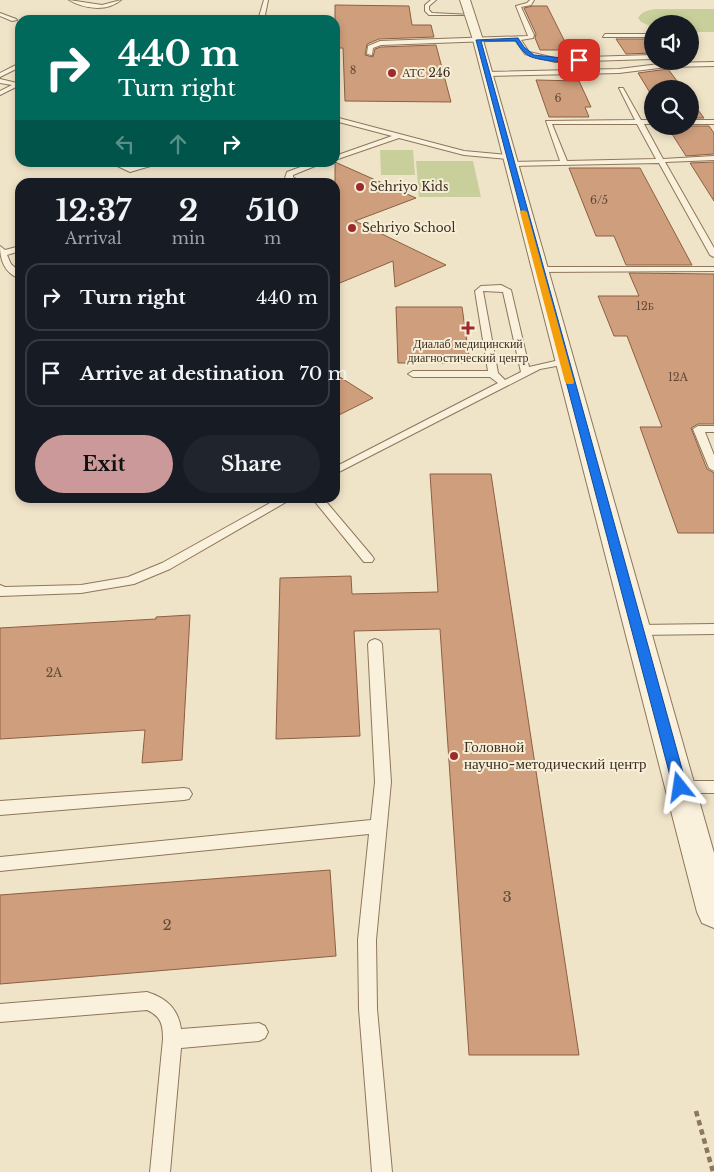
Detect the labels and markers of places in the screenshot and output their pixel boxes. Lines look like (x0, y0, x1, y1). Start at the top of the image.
pin (558, 39, 600, 81)
place label: АТС 246 (402, 65, 451, 80)
marker: АТС 246 (386, 67, 398, 79)
place label: Sehriyo Kids (370, 179, 448, 194)
marker: Sehriyo Kids (354, 181, 366, 193)
place label: Sehriyo School (362, 220, 455, 235)
marker: Sehriyo School (346, 222, 358, 234)
marker: Диалаб медицинский диагностический центр (461, 321, 475, 335)
place label: Диалаб медицинский диагностический центр (407, 336, 529, 365)
place label: Головной научно-методический центр (464, 737, 647, 773)
marker: Головной научно-методический центр (448, 750, 460, 762)

